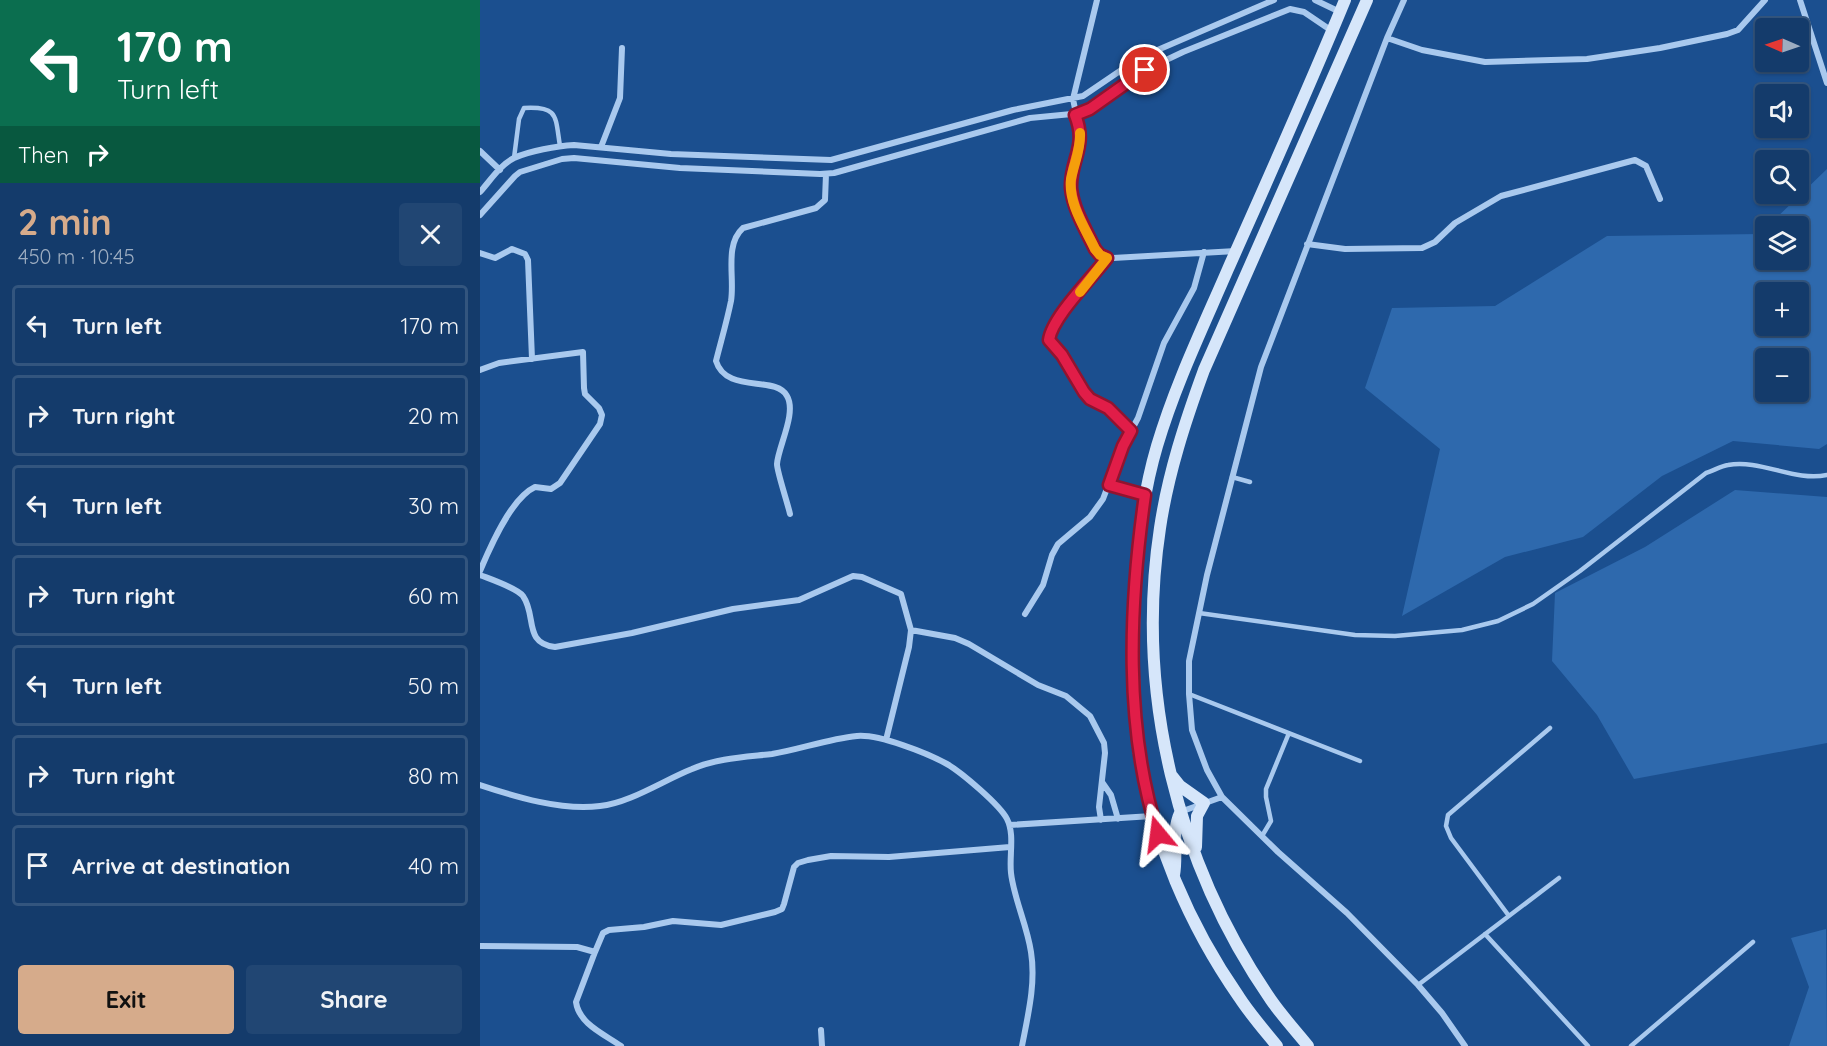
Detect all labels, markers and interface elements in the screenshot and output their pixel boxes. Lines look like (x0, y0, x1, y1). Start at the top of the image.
north arrow (1755, 18, 1809, 72)
map controls (1755, 18, 1809, 402)
text: 170 m (117, 20, 233, 73)
icon: left (18, 24, 96, 102)
pin (1119, 44, 1170, 95)
icon: arrive (1128, 53, 1161, 86)
text: Turn left (117, 72, 219, 106)
button: sound (1755, 84, 1809, 138)
icon: right (81, 138, 114, 171)
text: Then (18, 141, 69, 169)
button: search (1755, 150, 1809, 204)
text: 2 min (18, 199, 112, 244)
button: close (399, 203, 462, 266)
button: layers (1755, 216, 1809, 270)
text: 450 m · 10:45 (18, 244, 135, 269)
button: + (1755, 282, 1809, 336)
icon: left (21, 309, 54, 342)
text: Turn left (72, 312, 162, 340)
text: 170 m (400, 312, 459, 340)
button: − (1755, 348, 1809, 402)
icon: right (21, 399, 54, 432)
text: Turn right (72, 402, 176, 430)
text: 20 m (408, 402, 459, 430)
icon: left (21, 489, 54, 522)
text: Turn left (72, 492, 162, 520)
text: 30 m (408, 492, 459, 520)
icon: right (21, 579, 54, 612)
text: Turn right (72, 582, 176, 610)
text: 60 m (408, 582, 459, 610)
icon: left (21, 669, 54, 702)
text: Turn left (72, 672, 162, 700)
text: 50 m (408, 672, 459, 700)
icon: right (21, 759, 54, 792)
text: Turn right (72, 762, 176, 790)
text: 80 m (408, 762, 459, 790)
position arrow (1126, 802, 1190, 866)
icon: arrive (21, 849, 54, 882)
text: Arrive at destination (72, 852, 290, 880)
text: 40 m (408, 852, 459, 880)
button: Exit (18, 965, 234, 1034)
button: Share (246, 965, 462, 1034)

